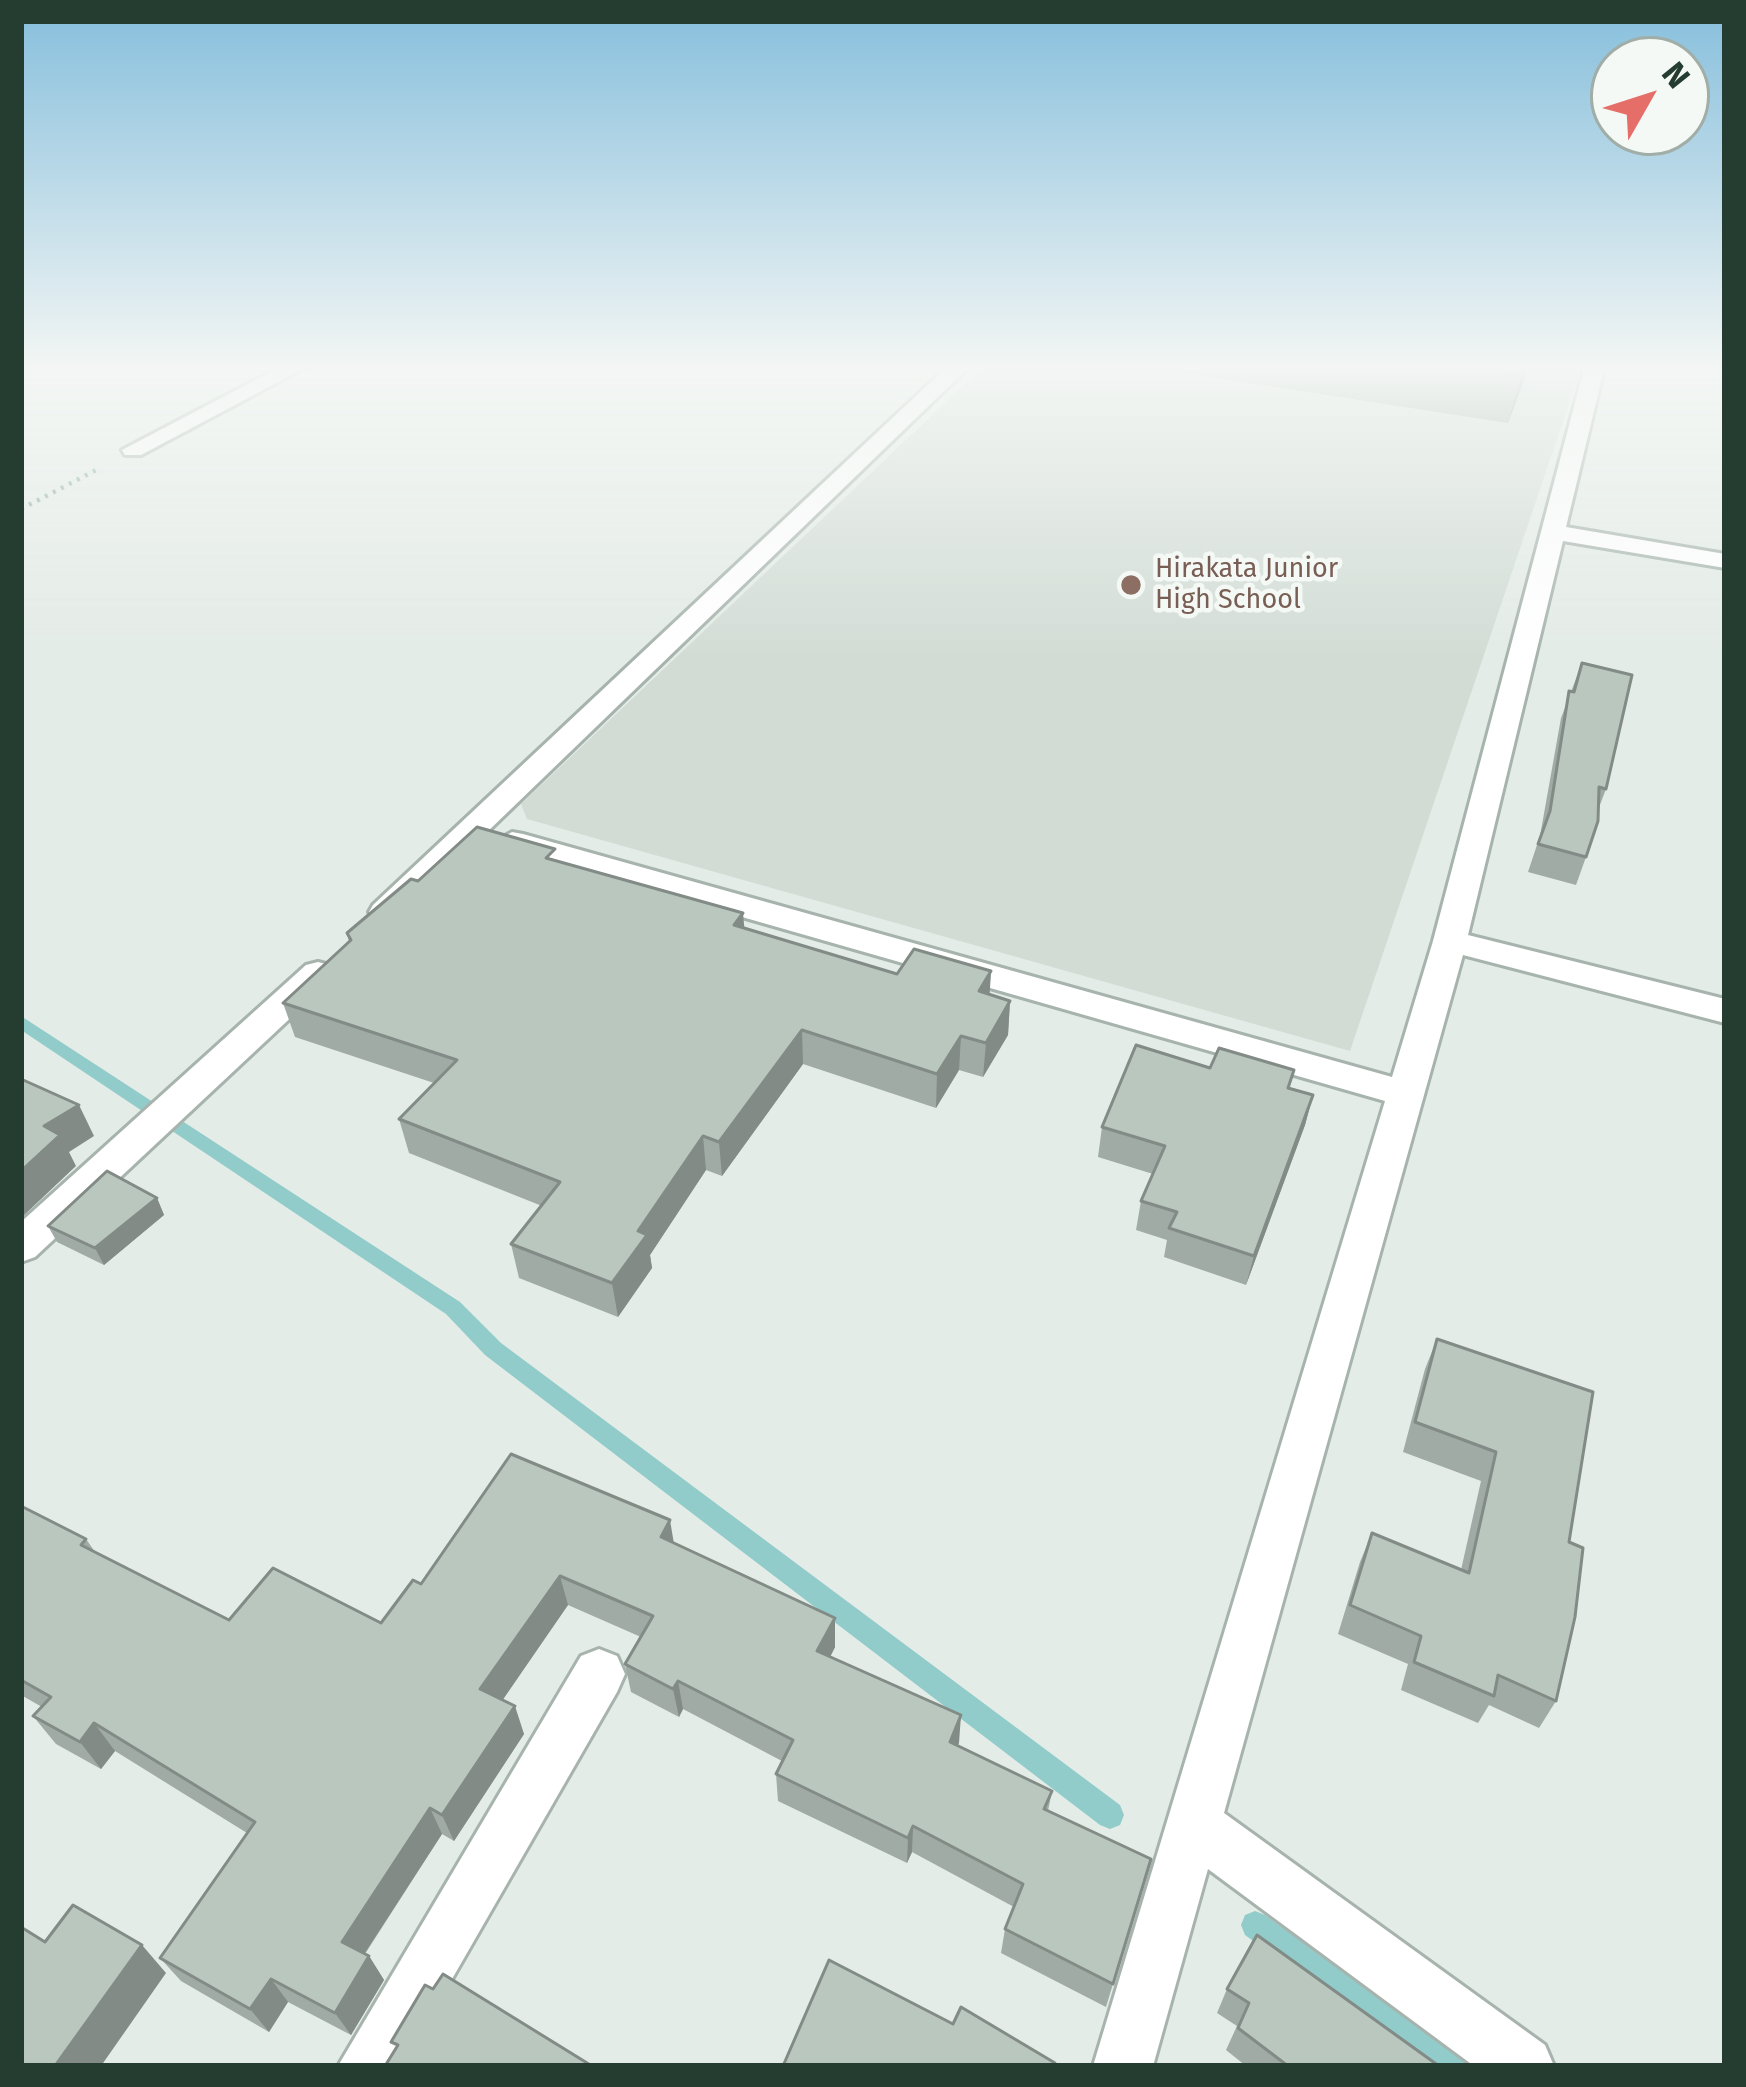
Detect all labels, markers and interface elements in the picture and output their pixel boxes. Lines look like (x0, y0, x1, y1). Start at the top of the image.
north arrow (1590, 36, 1710, 156)
text: N (1653, 54, 1698, 96)
place label: Hirakata Junior High School (1155, 553, 1338, 616)
marker: Hirakata Junior High School (1118, 572, 1144, 598)

